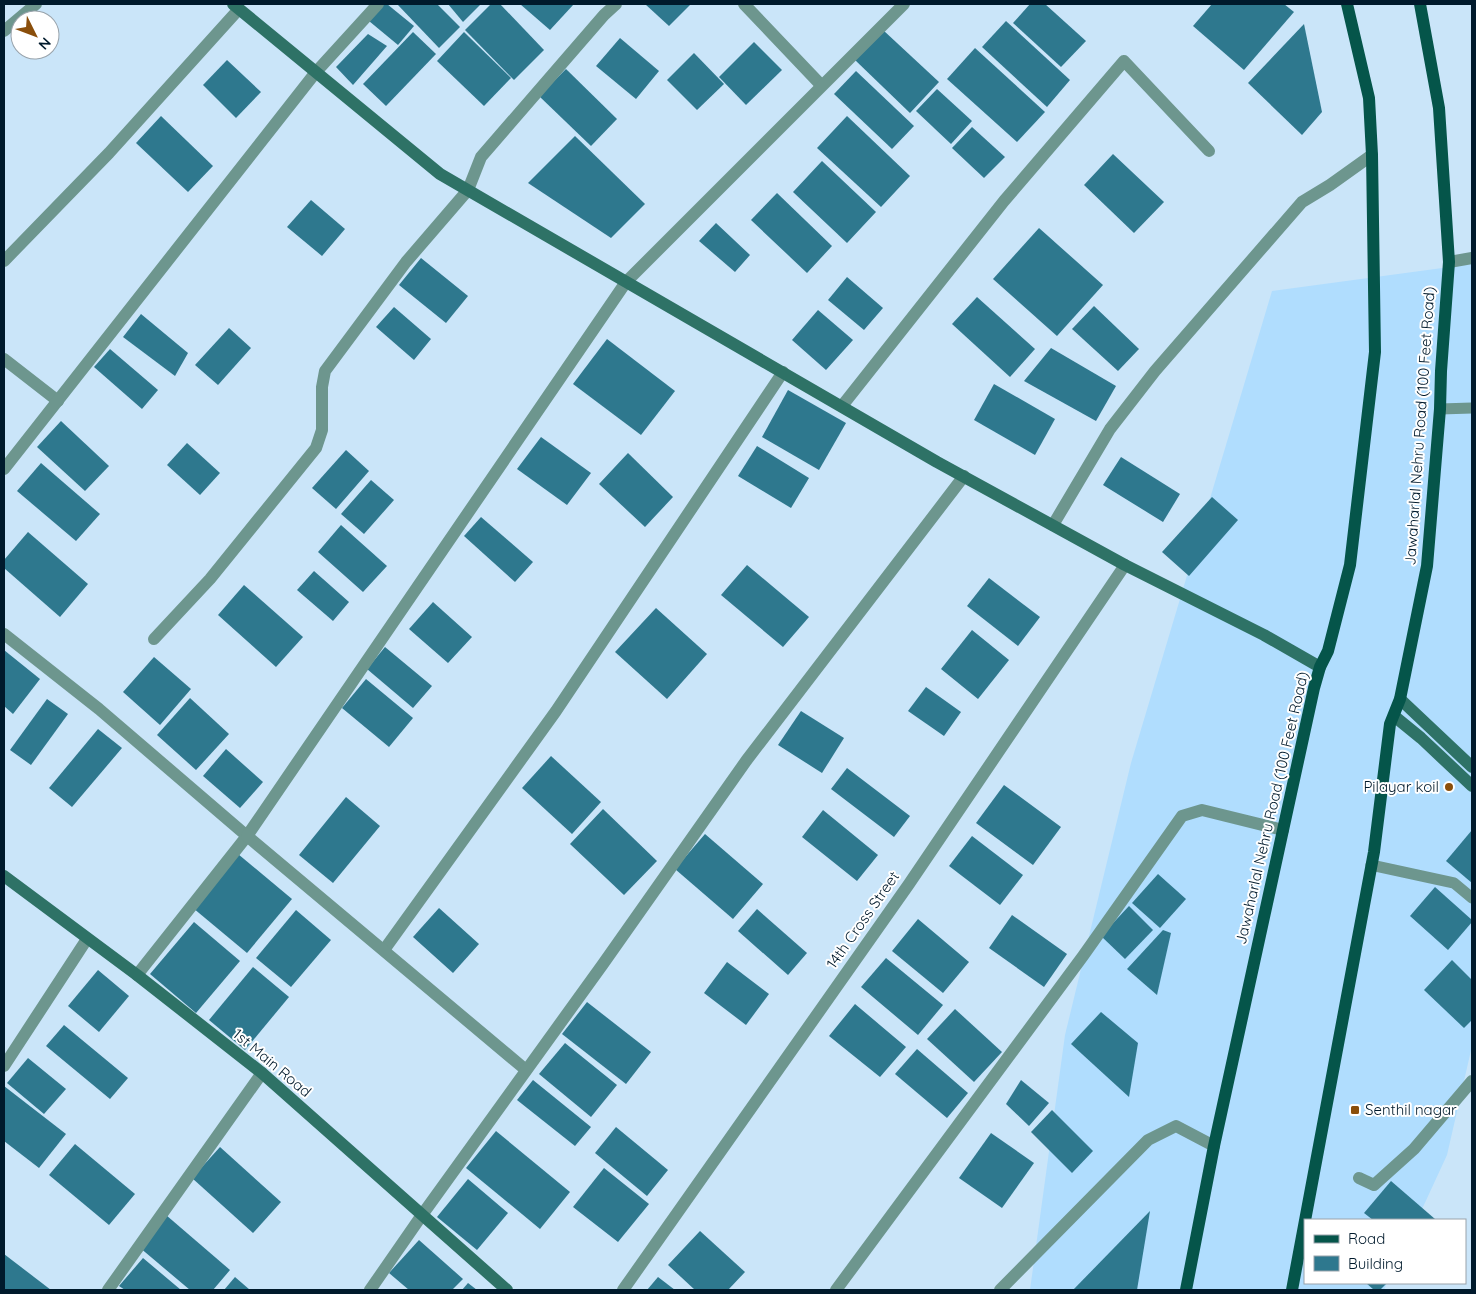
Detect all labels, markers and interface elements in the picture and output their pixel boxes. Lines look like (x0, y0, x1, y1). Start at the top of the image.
north arrow (10, 10, 60, 60)
text: N (35, 34, 55, 54)
street label: Jawaharlal Nehru Road (100 Feet Road) (1400, 286, 1439, 566)
street label: Jawaharlal Nehru Road (100 Feet Road) (1231, 670, 1312, 946)
place label: Pilayar koil (1363, 777, 1439, 796)
marker: Pilayar koil (1443, 781, 1455, 793)
street label: 14th Cross Street (822, 867, 903, 972)
street label: 1st Main Road (229, 1024, 315, 1101)
place label: Senthil nagar (1365, 1100, 1457, 1119)
marker: Senthil nagar (1349, 1104, 1361, 1116)
legend (1304, 1219, 1466, 1284)
text: Road (1348, 1229, 1385, 1248)
text: Building (1348, 1254, 1403, 1273)

